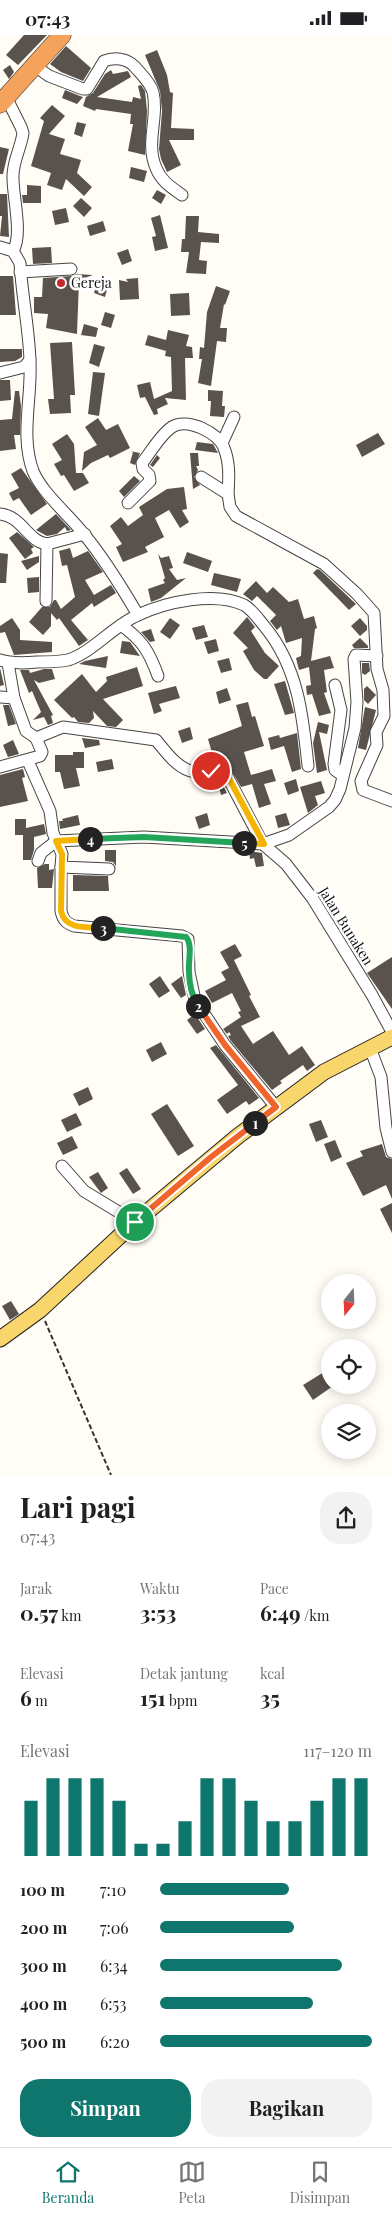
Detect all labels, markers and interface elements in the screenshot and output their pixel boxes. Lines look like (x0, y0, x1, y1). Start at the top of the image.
text: 07:43 (25, 5, 70, 31)
place label: Gereja (71, 273, 112, 292)
marker: Gereja (55, 277, 67, 289)
pin (190, 750, 232, 792)
icon: check (197, 757, 225, 785)
pin: 4 (78, 827, 102, 851)
text: 4 (87, 830, 94, 849)
pin: 5 (232, 831, 256, 855)
text: 5 (241, 834, 248, 853)
street label: Jalan Bunaken (314, 882, 378, 969)
pin: 3 (90, 915, 116, 941)
text: 3 (100, 919, 107, 938)
pin: 2 (186, 993, 210, 1019)
text: 2 (195, 997, 202, 1016)
pin: 1 (242, 1111, 268, 1135)
text: 1 (253, 1114, 258, 1133)
pin (114, 1201, 156, 1243)
icon: arrive (121, 1208, 149, 1236)
north arrow (321, 1274, 376, 1329)
map controls (321, 1274, 376, 1459)
button: locate (321, 1339, 376, 1394)
button: layers (321, 1404, 376, 1459)
text: Lari pagi (20, 1488, 136, 1525)
button: share (320, 1492, 372, 1544)
text: 07:43 (20, 1526, 55, 1547)
text: Jarak (20, 1579, 52, 1598)
text: Waktu (140, 1579, 180, 1598)
text: Pace (260, 1579, 289, 1598)
text: 0.57 (20, 1598, 58, 1626)
text: 3:53 (140, 1598, 176, 1626)
text: 6:49 (260, 1598, 301, 1626)
text: km (58, 1606, 81, 1625)
text: /km (301, 1606, 329, 1625)
text: Elevasi (20, 1664, 64, 1683)
text: Detak jantung (140, 1664, 228, 1683)
text: kcal (260, 1664, 285, 1683)
text: 6 (20, 1683, 32, 1711)
text: 151 (140, 1683, 166, 1711)
text: 35 (260, 1683, 280, 1711)
text: m (32, 1691, 48, 1710)
text: bpm (166, 1691, 197, 1710)
text: Elevasi (20, 1740, 70, 1761)
text: 117–120 m (303, 1740, 372, 1761)
text: 100 m (20, 1879, 65, 1900)
text: 7:10 (100, 1879, 126, 1900)
text: 200 m (20, 1917, 67, 1938)
text: 7:06 (100, 1917, 129, 1938)
text: 300 m (20, 1955, 67, 1976)
text: 6:34 (100, 1955, 128, 1976)
text: 400 m (20, 1993, 67, 2014)
text: 6:53 (100, 1993, 126, 2014)
text: 500 m (20, 2031, 66, 2052)
text: 6:20 (100, 2031, 130, 2052)
button: Simpan (20, 2079, 191, 2137)
button: Bagikan (201, 2079, 372, 2137)
tab: Beranda (42, 2158, 94, 2207)
tab: Peta (178, 2158, 206, 2207)
tab: Disimpan (290, 2158, 350, 2207)

